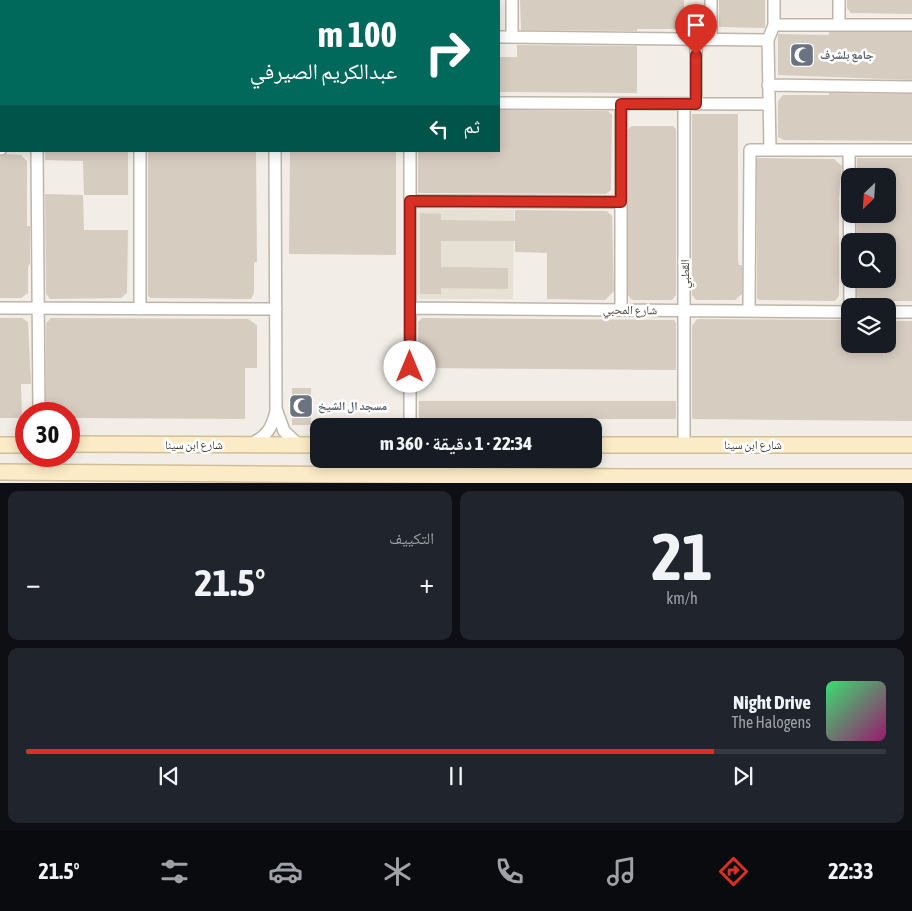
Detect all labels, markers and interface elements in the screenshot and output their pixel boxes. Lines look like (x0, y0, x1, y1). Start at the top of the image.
pin (675, 4, 717, 55)
icon: arrive (682, 11, 710, 39)
text: 100 m (318, 14, 397, 54)
icon: right (415, 20, 480, 85)
mosque icon: جامع بلشرف (789, 42, 815, 68)
place label: جامع بلشرف (820, 48, 874, 63)
text: عبدالكريم الصيرفي (250, 58, 397, 84)
icon: left (425, 115, 453, 143)
text: ثم (463, 115, 480, 137)
north arrow (841, 168, 896, 222)
map controls (841, 168, 896, 353)
button: search (841, 233, 896, 288)
street label: القطبي (678, 259, 695, 289)
button: layers (841, 298, 896, 353)
street label: شارع المحبي (603, 303, 657, 321)
position arrow (383, 340, 435, 392)
mosque icon: مسجد ال الشيخ (288, 393, 314, 419)
place label: مسجد ال الشيخ (318, 399, 387, 414)
speed limit sign: 30 (15, 402, 80, 467)
text: 22:34 · 1 دقيقة · 360 m (380, 432, 532, 454)
street label: شارع ابن سينا (165, 438, 223, 453)
street label: شارع ابن سينا (724, 438, 782, 453)
text: 21 (651, 519, 713, 594)
text: التكييف (389, 529, 434, 547)
text: 21.5° (195, 561, 265, 604)
text: − (26, 567, 41, 599)
text: + (419, 567, 434, 599)
text: km/h (666, 589, 698, 607)
text: Night Drive (733, 691, 811, 713)
text: The Halogens (732, 713, 811, 731)
icon: previous (155, 762, 183, 790)
icon: pause (442, 762, 470, 790)
icon: next (729, 762, 757, 790)
icon: filters (157, 854, 192, 889)
icon: car (268, 854, 303, 889)
icon: climate (380, 854, 415, 889)
icon: phone (492, 854, 527, 889)
icon: music (604, 854, 639, 889)
icon: directions (716, 854, 751, 889)
text: 21.5° (39, 858, 80, 884)
text: 22:33 (828, 858, 874, 884)

